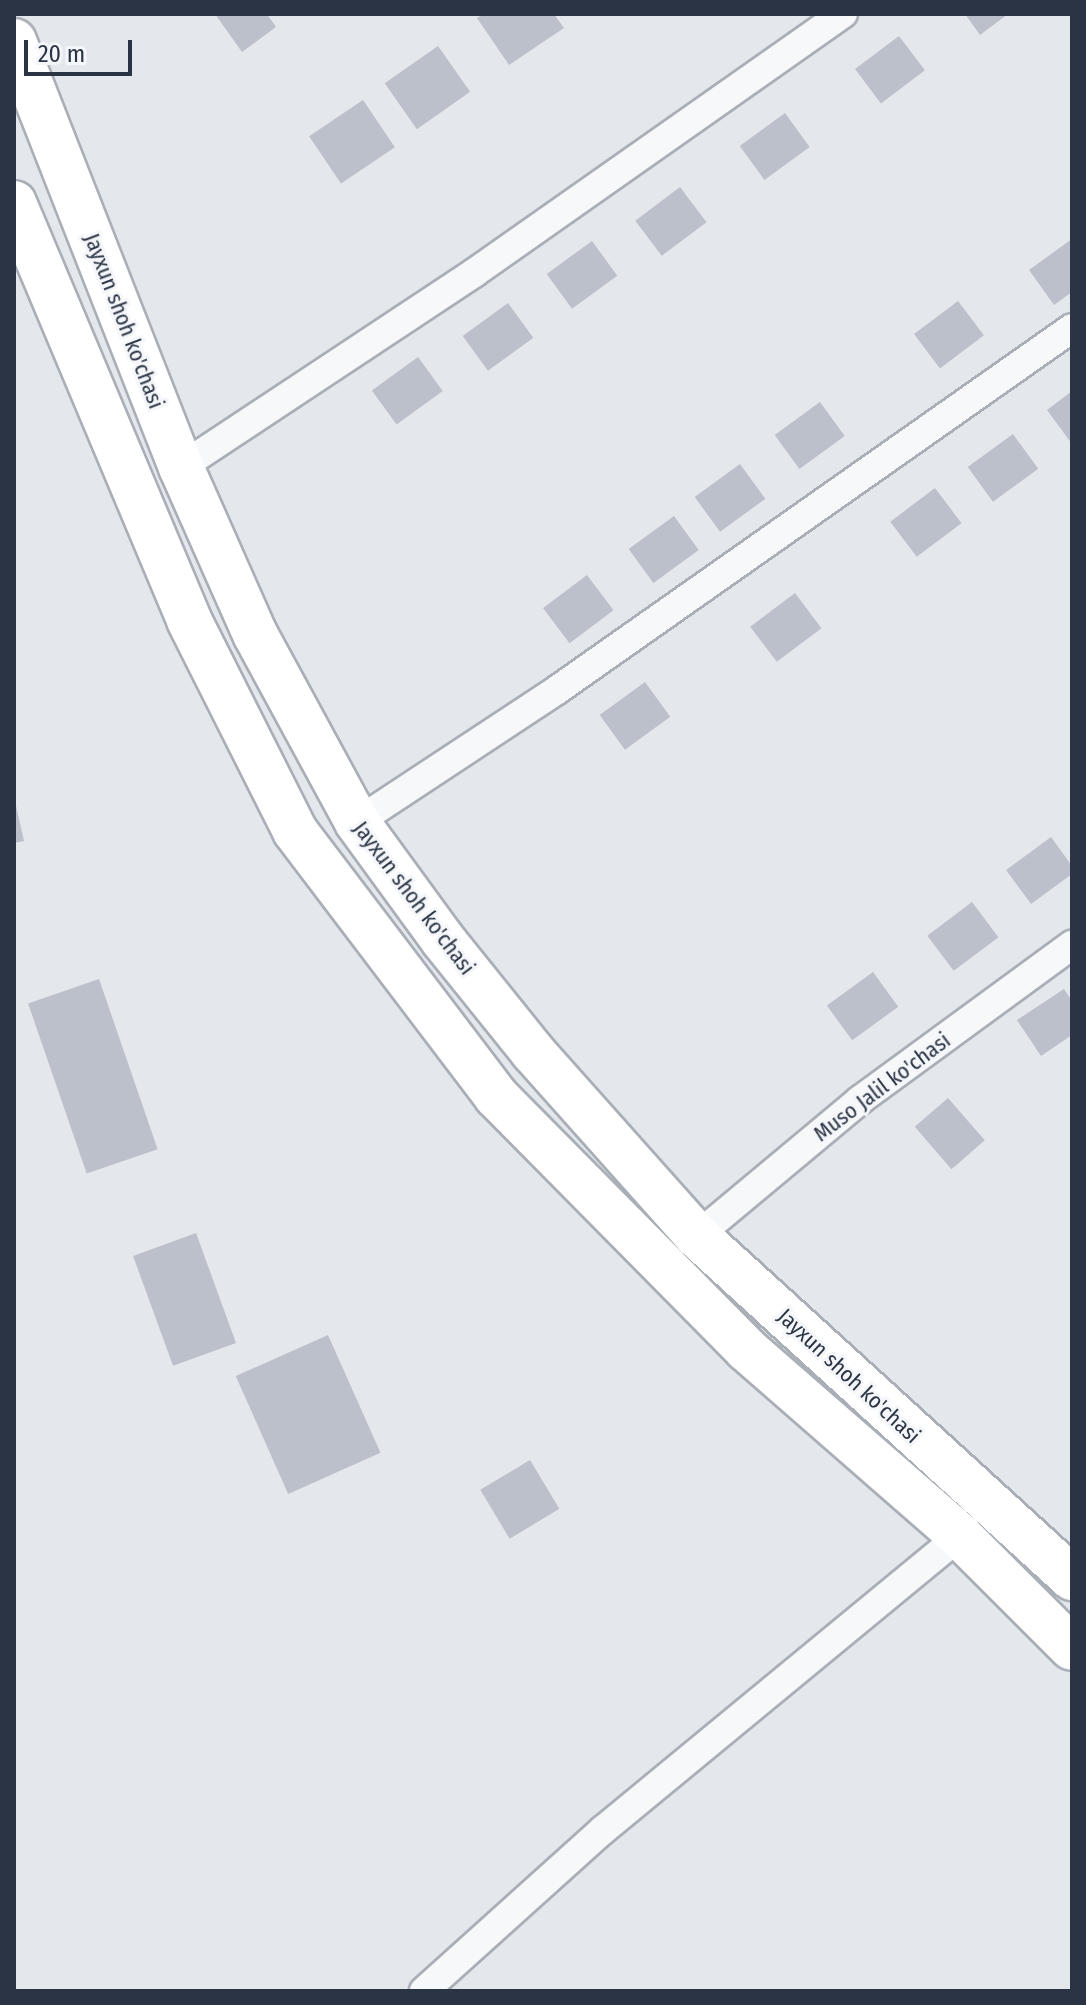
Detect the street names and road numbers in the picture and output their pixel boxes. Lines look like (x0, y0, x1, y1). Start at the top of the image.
street label: Jayxun shoh ko'chasi (78, 230, 170, 412)
street label: Jayxun shoh ko'chasi (348, 816, 480, 980)
street label: Muso Jalil ko'chasi (808, 1027, 956, 1147)
street label: Jayxun shoh ko'chasi (772, 1303, 926, 1449)

